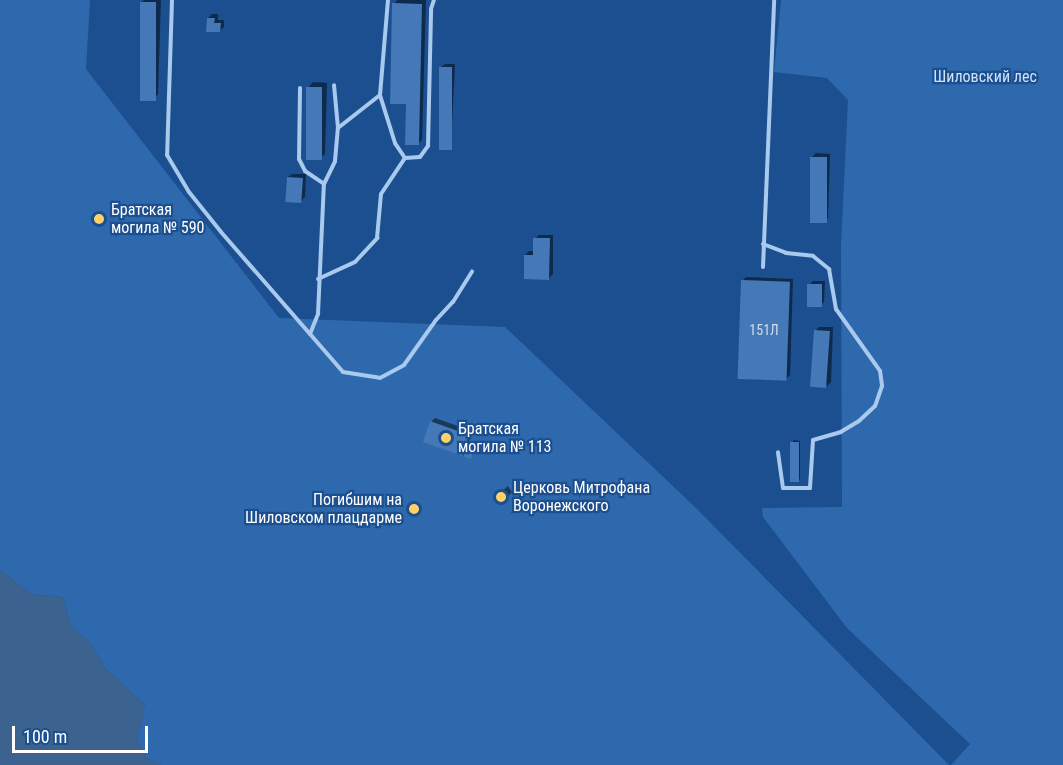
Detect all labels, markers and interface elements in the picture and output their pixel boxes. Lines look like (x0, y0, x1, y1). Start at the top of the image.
park label: Шиловский лес (933, 67, 1037, 87)
place label: Братская могила № 590 (111, 200, 205, 238)
marker: Братская могила № 590 (92, 212, 106, 226)
house number: 151Л (749, 322, 779, 338)
place label: Братская могила № 113 (458, 419, 552, 457)
marker: Братская могила № 113 (439, 431, 453, 445)
place label: Церковь Митрофана Воронежского (513, 478, 650, 516)
place label: Погибшим на Шиловском плацдарме (245, 490, 402, 528)
marker: Церковь Митрофана Воронежского (494, 490, 508, 504)
marker: Погибшим на Шиловском плацдарме (407, 502, 421, 516)
scale bar (15, 714, 152, 752)
text: 100 m (23, 726, 67, 747)

